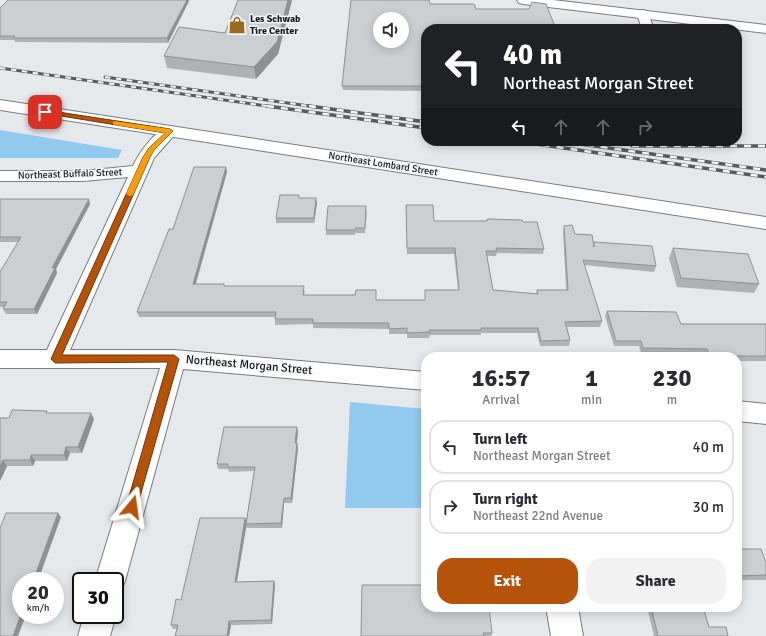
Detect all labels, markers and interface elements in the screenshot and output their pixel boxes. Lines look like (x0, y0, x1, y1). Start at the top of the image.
map controls (373, 12, 409, 48)
button: sound (373, 12, 409, 48)
place label: Les Schwab Tire Center (250, 13, 301, 37)
shop icon: Les Schwab Tire Center (227, 15, 247, 35)
text: 40 m (503, 38, 562, 72)
icon: left (437, 40, 489, 92)
text: Northeast Morgan Street (503, 72, 694, 94)
pin (28, 95, 62, 129)
icon: arrive (34, 101, 56, 123)
icon: left (508, 116, 530, 138)
icon: ahead (550, 116, 572, 138)
icon: ahead (592, 116, 614, 138)
icon: right (634, 116, 656, 138)
street label: Northeast Lombard Street (327, 149, 439, 179)
street label: Northeast Buffalo Street (18, 166, 123, 182)
street label: Northeast Morgan Street (185, 352, 313, 378)
text: 16:57 (472, 363, 530, 393)
text: 1 (585, 363, 598, 393)
text: 230 (653, 363, 691, 393)
text: Arrival (482, 392, 520, 408)
text: min (581, 392, 602, 408)
text: m (667, 392, 677, 408)
text: Turn left (473, 430, 527, 448)
icon: left (439, 436, 461, 458)
text: 40 m (693, 438, 724, 456)
text: Northeast Morgan Street (473, 448, 611, 464)
position arrow (111, 486, 153, 528)
text: Turn right (473, 490, 538, 508)
icon: right (439, 496, 461, 518)
text: 30 m (693, 498, 724, 516)
text: Northeast 22nd Avenue (473, 508, 603, 524)
button: Exit (437, 558, 578, 604)
button: Share (586, 558, 726, 604)
speed limit sign: 30 (72, 572, 124, 624)
text: 20 (27, 580, 49, 605)
text: km/h (27, 602, 49, 614)

